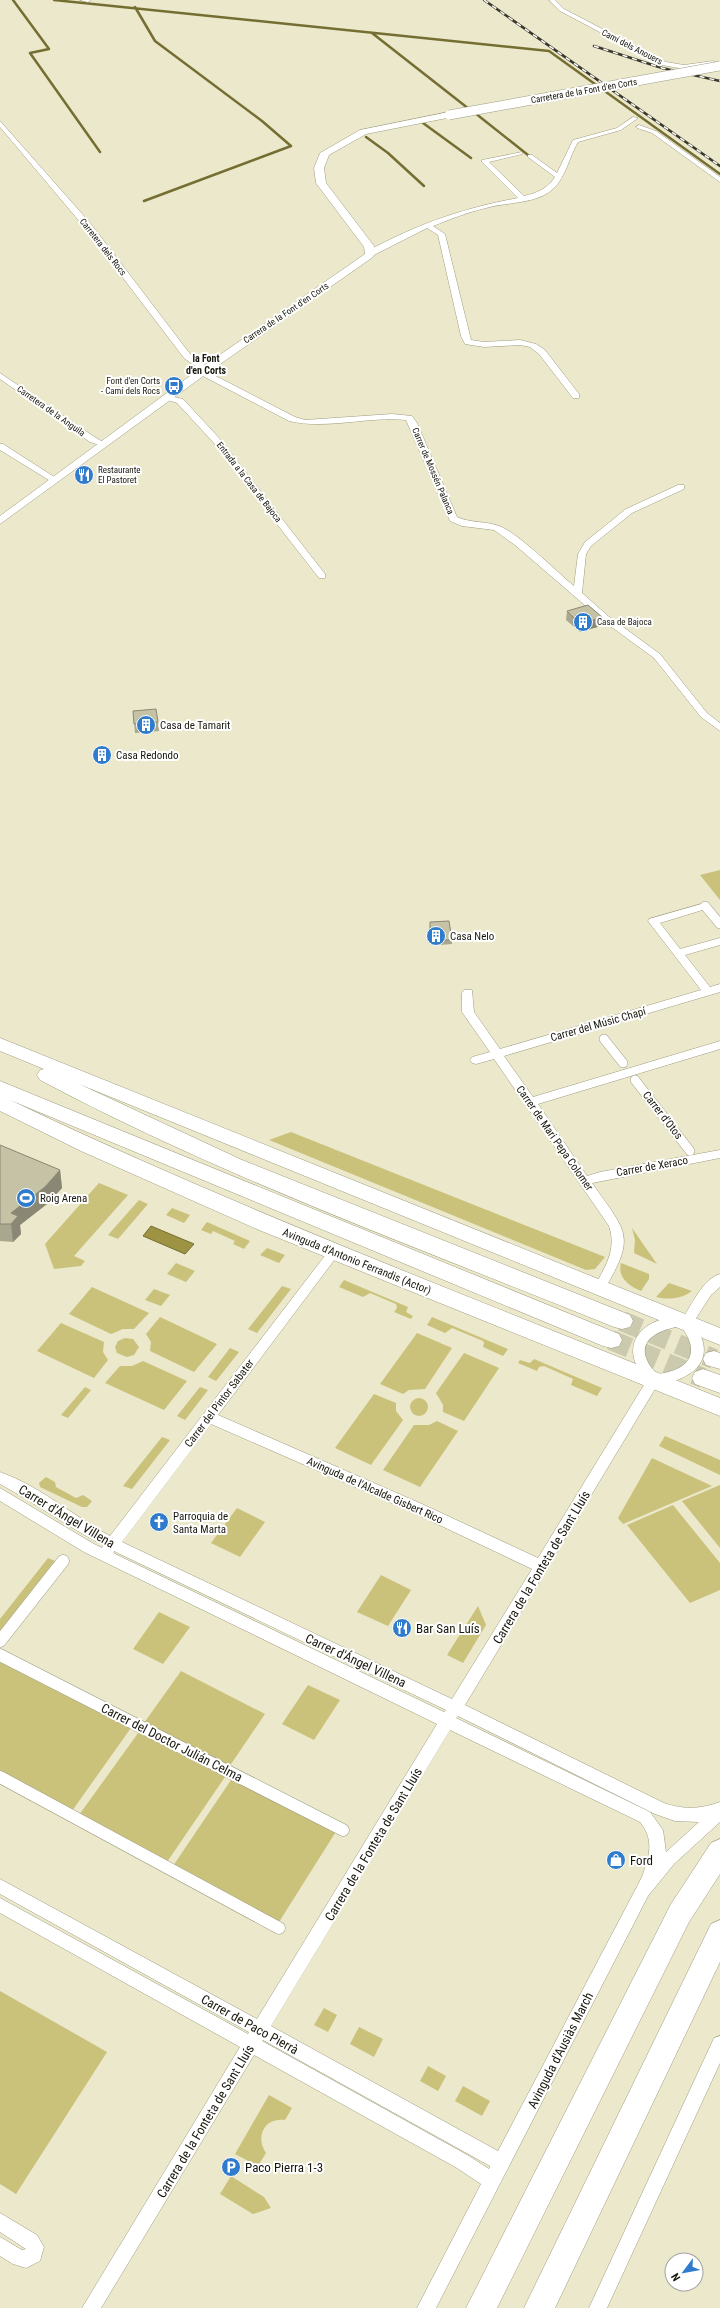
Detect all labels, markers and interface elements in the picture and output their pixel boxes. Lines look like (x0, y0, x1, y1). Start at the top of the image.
street label: Camí dels Anouers (600, 27, 664, 67)
street label: Carretera de la Font d'en Corts (530, 77, 638, 105)
street label: Carretera dels Rocs (78, 217, 128, 277)
street label: Carrera de la Font d'en Corts (241, 281, 331, 345)
district label: la Font d'en Corts (186, 353, 227, 376)
bus stop icon: Font d'en Corts - Camí dels Rocs (163, 375, 185, 397)
place label: Font d'en Corts - Camí dels Rocs (101, 376, 160, 396)
street label: Carretera de la Anguila (15, 384, 87, 438)
street label: Carrer de Mossén Palanca (410, 426, 456, 516)
street label: Entrada a la Casa de Bajoca (215, 440, 283, 524)
restaurant icon: Restaurante El Pastoret (73, 464, 95, 486)
place label: Restaurante El Pastoret (98, 465, 141, 485)
building icon: Casa de Bajoca (572, 611, 594, 633)
place label: Casa de Bajoca (597, 617, 652, 627)
building icon: Casa de Tamarit (135, 714, 157, 736)
place label: Casa de Tamarit (160, 719, 230, 732)
building icon: Casa Redondo (91, 744, 113, 766)
place label: Casa Redondo (116, 749, 179, 762)
building icon: Casa Nelo (425, 925, 447, 947)
place label: Casa Nelo (450, 930, 495, 943)
street label: Carrer del Músic Chapí (549, 1005, 648, 1044)
street label: Carrer de Mari Pepa Colomer (513, 1083, 596, 1194)
street label: Carrer d'Otos (640, 1089, 685, 1142)
street label: Carrer de Xeraco (615, 1154, 689, 1179)
sports icon: Roig Arena (15, 1187, 37, 1209)
place label: Roig Arena (40, 1192, 87, 1205)
street label: Avinguda d'Antonio Ferrandis (Actor) (281, 1226, 433, 1297)
street label: Carrer del Pintor Sabater (182, 1356, 257, 1450)
street label: Avinguda de l'Alcalde Gisbert Rico (305, 1455, 445, 1527)
street label: Carrer d'Ángel Villena (16, 1482, 118, 1551)
street label: Carrera de la Fonteta de Sant Lluís (490, 1488, 593, 1647)
place label: Parroquia de Santa Marta (173, 1510, 228, 1536)
church icon: Parroquia de Santa Marta (148, 1511, 170, 1533)
restaurant icon: Bar San Luís (391, 1617, 413, 1639)
place label: Bar San Luís (416, 1621, 480, 1636)
street label: Carrer d'Ángel Villena (303, 1631, 409, 1690)
street label: Carrer del Doctor Julián Celma (99, 1700, 245, 1785)
street label: Carrera de la Fonteta de Sant Lluís (322, 1765, 425, 1924)
shop icon: Ford (605, 1849, 627, 1871)
place label: Ford (630, 1853, 653, 1868)
street label: Avinguda d'Ausiàs March (525, 1990, 596, 2111)
street label: Carrer de Paco Pierrà (198, 1991, 301, 2057)
street label: Carrera de la Fonteta de Sant Lluís (154, 2042, 257, 2201)
parking icon: Paco Pierra 1-3 (220, 2156, 242, 2178)
place label: Paco Pierra 1-3 (245, 2160, 323, 2175)
north arrow (664, 2252, 704, 2292)
text: N (669, 2271, 683, 2283)

